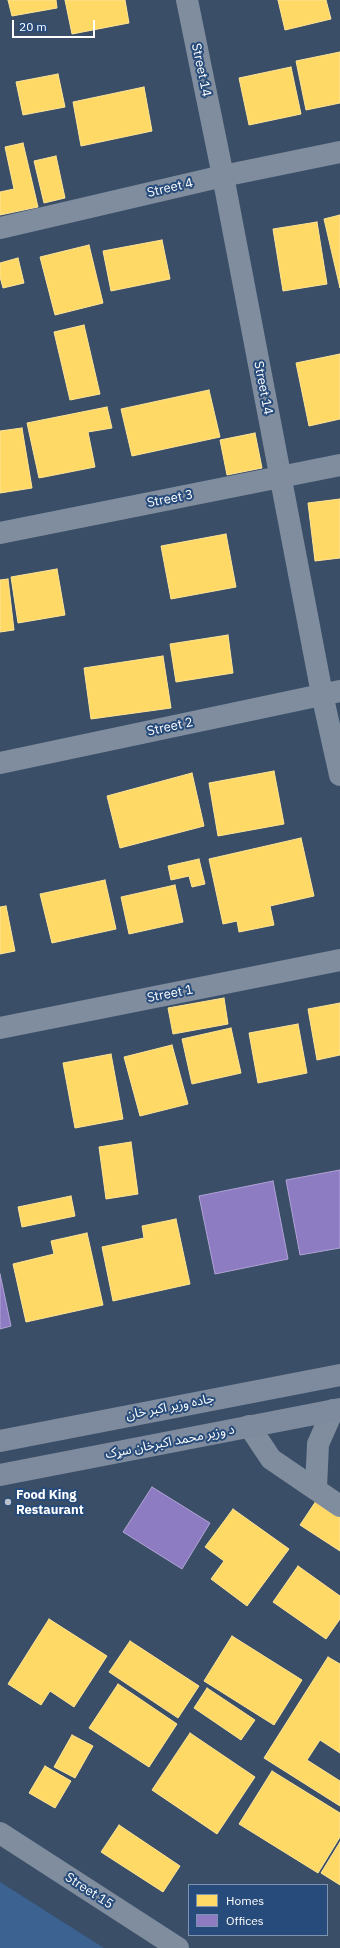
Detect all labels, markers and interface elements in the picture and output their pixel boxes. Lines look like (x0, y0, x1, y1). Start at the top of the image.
scale bar (14, 12, 97, 38)
text: 20 m (19, 19, 47, 34)
street label: Street 14 (188, 42, 214, 98)
street label: Street 4 (146, 175, 194, 201)
street label: Street 14 (250, 360, 276, 416)
street label: Street 3 (146, 487, 194, 511)
street label: Street 2 (146, 715, 194, 739)
street label: Street 1 (146, 982, 194, 1006)
street label: جاده وزیر اکبر خان (124, 1391, 216, 1423)
street label: د وزیر محمد اکبرخان سړک (104, 1422, 236, 1462)
place label: Food King Restaurant (16, 1487, 84, 1518)
marker: Food King Restaurant (3, 1497, 13, 1507)
street label: Street 15 (62, 1870, 116, 1912)
legend (188, 1884, 328, 1936)
text: Homes (226, 1893, 264, 1908)
text: Offices (226, 1913, 264, 1928)

